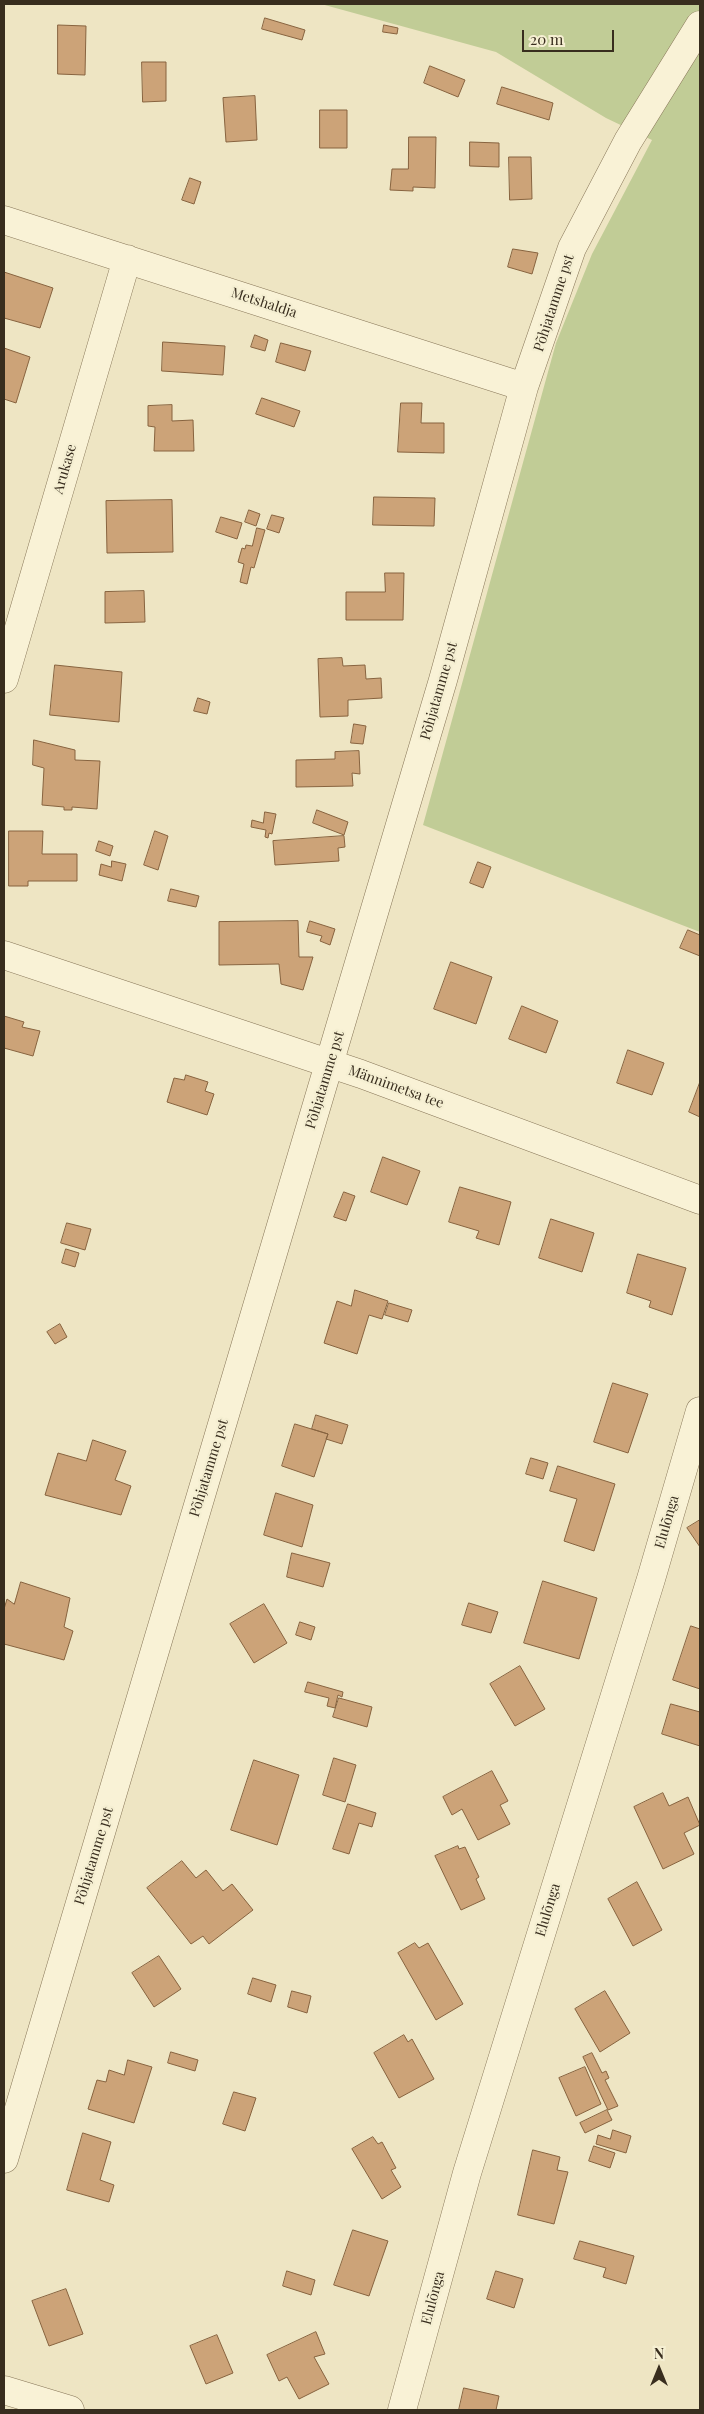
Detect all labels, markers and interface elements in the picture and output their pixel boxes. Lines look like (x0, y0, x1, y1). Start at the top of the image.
scale bar (524, 20, 616, 52)
text: 20 m (530, 29, 563, 49)
street label: Põhjatamme pst (530, 252, 578, 354)
street label: Metshaldja (229, 284, 299, 322)
street label: Arukase (50, 442, 80, 496)
street label: Põhjatamme pst (417, 640, 461, 742)
street label: Põhjatamme pst (302, 1029, 348, 1131)
street label: Männimetsa tee (346, 1062, 446, 1112)
street label: Põhjatamme pst (186, 1417, 232, 1519)
street label: Elulõnga (651, 1493, 683, 1551)
street label: Põhjatamme pst (71, 1805, 117, 1907)
street label: Elulõnga (532, 1881, 564, 1939)
street label: Elulõnga (418, 2269, 448, 2327)
north arrow (634, 2344, 684, 2394)
text: N (654, 2344, 664, 2363)

